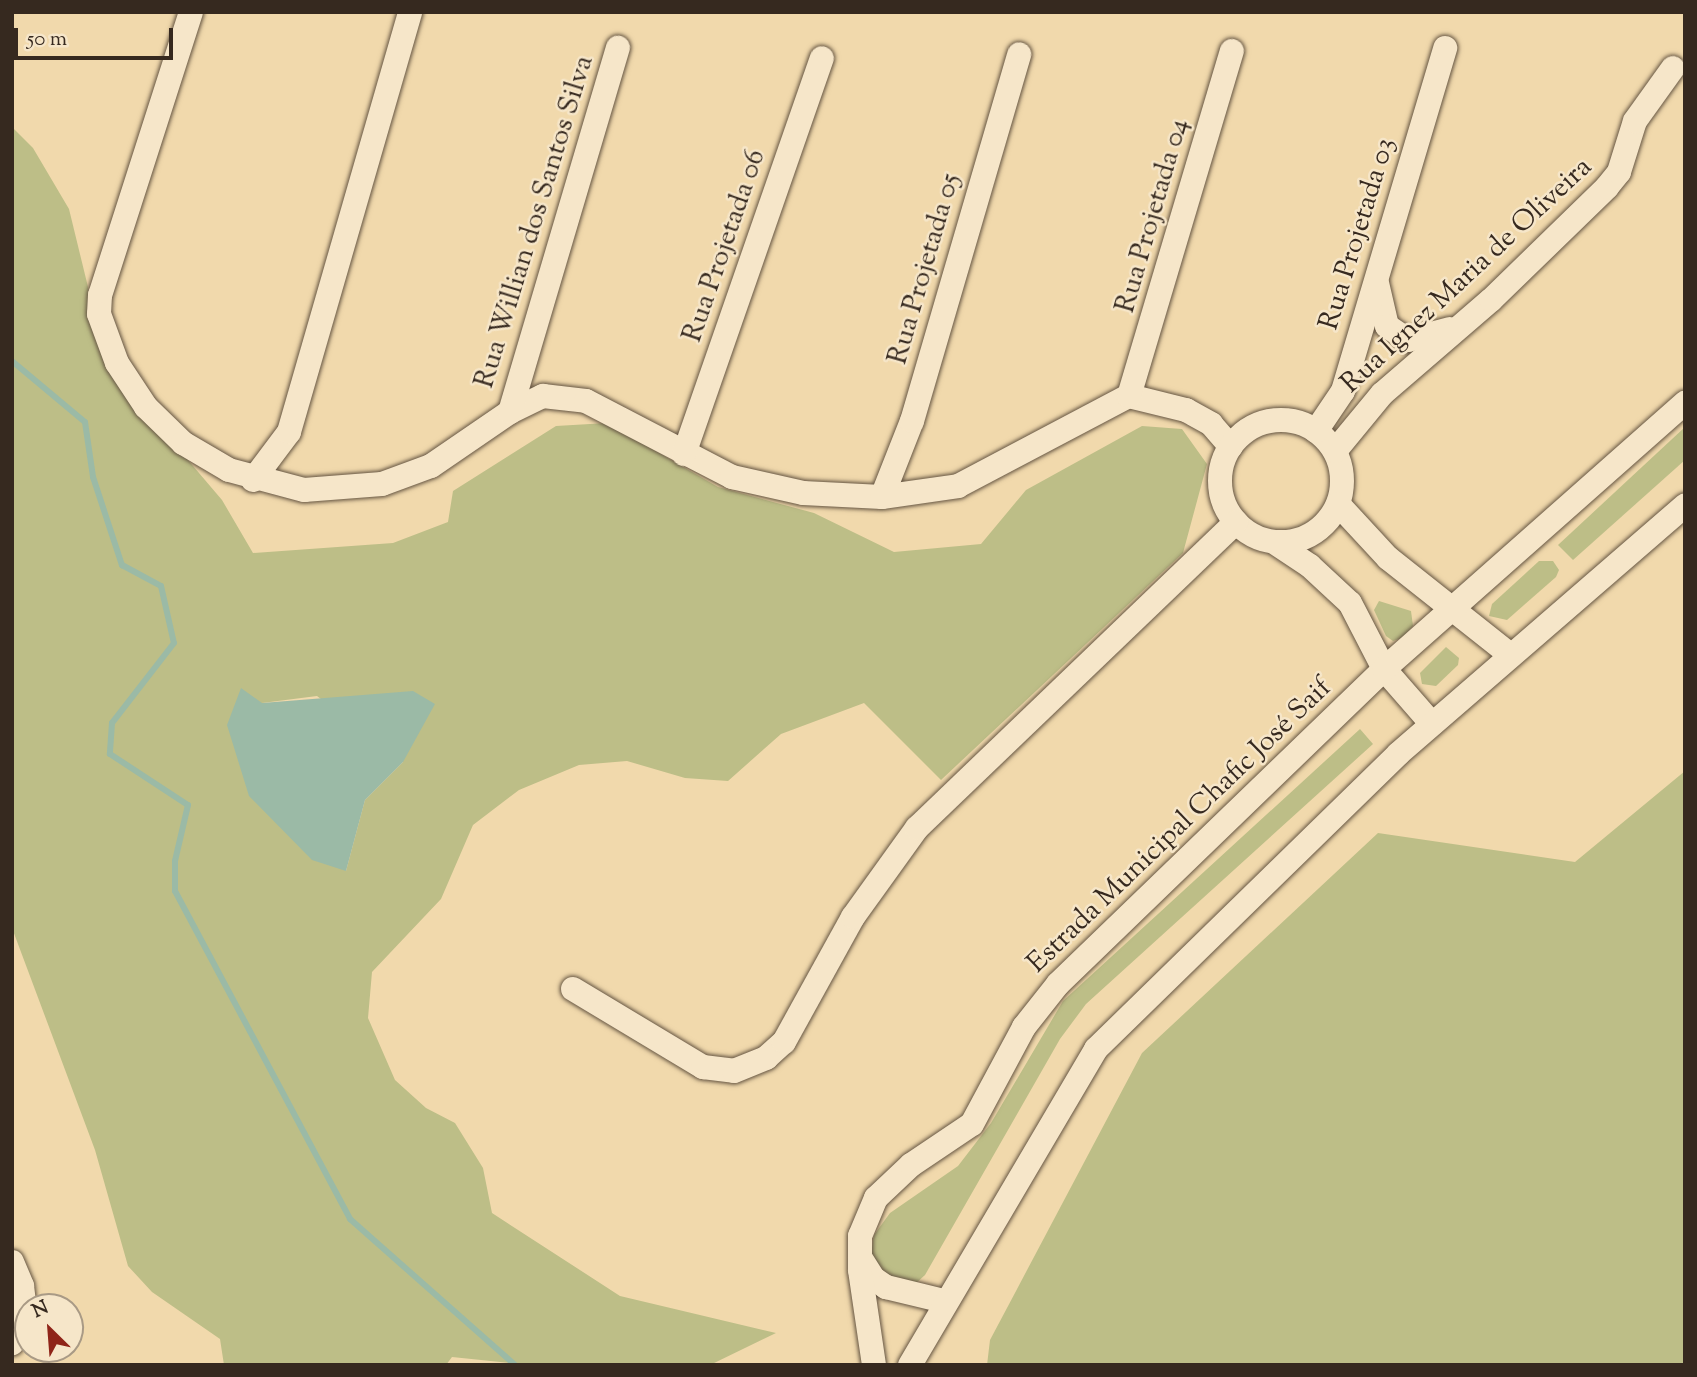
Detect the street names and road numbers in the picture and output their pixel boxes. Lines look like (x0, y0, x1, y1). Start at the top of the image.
street label: Rua Willian dos Santos Silva (468, 52, 602, 392)
street label: Rua Projetada 04 (1109, 115, 1197, 317)
street label: Rua Projetada 03 (1313, 134, 1403, 334)
street label: Rua Projetada 06 (676, 145, 774, 347)
street label: Rua Ignez Maria de Oliveira (1335, 151, 1599, 401)
street label: Rua Projetada 05 (882, 170, 968, 368)
street label: Estrada Municipal Chafic José Saif (1021, 671, 1339, 981)

